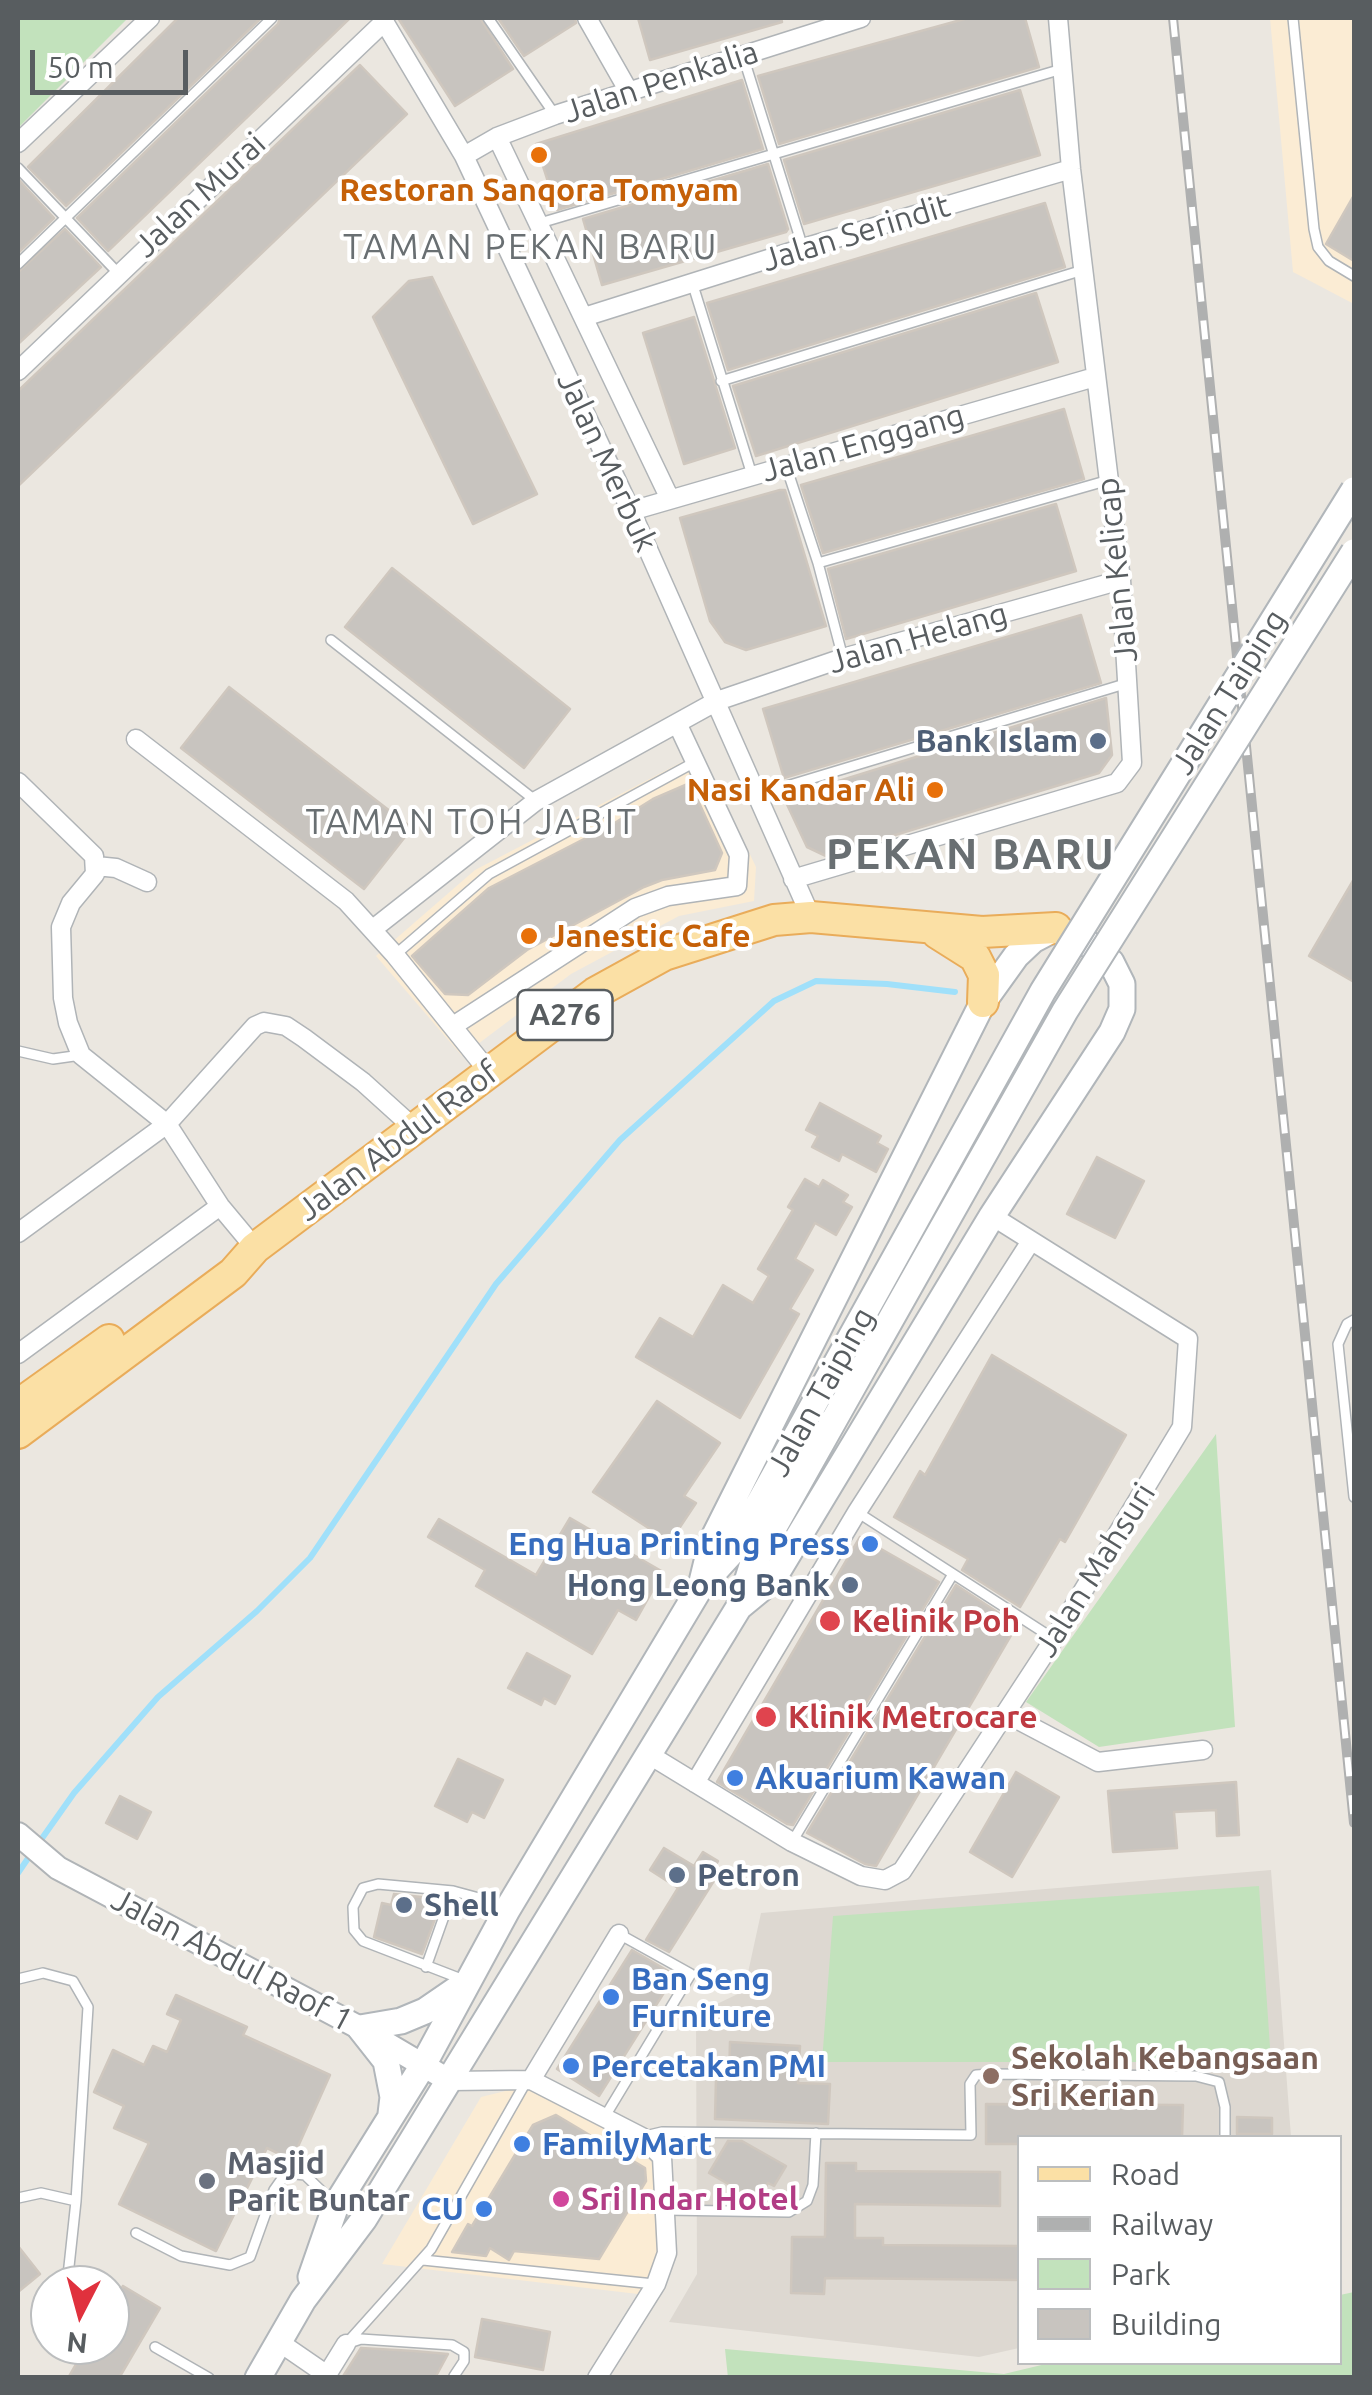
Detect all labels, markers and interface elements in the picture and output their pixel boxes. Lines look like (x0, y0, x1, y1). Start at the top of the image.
scale bar (35, 30, 192, 92)
street label: Jalan Penkalia (559, 32, 763, 132)
text: 50 m (47, 50, 114, 84)
street label: Jalan Murai (127, 125, 273, 265)
marker: Restoran Sanqora Tomyam (528, 144, 550, 166)
place label: Restoran Sanqora Tomyam (339, 171, 739, 209)
street label: Jalan Serindit (757, 186, 955, 280)
district label: TAMAN PEKAN BARU (343, 226, 719, 268)
street label: Jalan Merbuk (549, 366, 665, 558)
street label: Jalan Enggang (757, 396, 969, 490)
street label: Jalan Kelicap (1088, 476, 1146, 664)
street label: Jalan Helang (824, 594, 1012, 682)
street label: Jalan Taiping (1163, 603, 1295, 781)
place label: Bank Islam (915, 722, 1078, 760)
marker: Bank Islam (1087, 730, 1109, 752)
place label: Nasi Kandar Ali (687, 771, 915, 809)
marker: Nasi Kandar Ali (924, 779, 946, 801)
district label: TAMAN TOH JABIT (306, 801, 638, 843)
district label: PEKAN BARU (826, 830, 1116, 880)
place label: Janestic Cafe (549, 917, 751, 955)
marker: Janestic Cafe (518, 925, 540, 947)
road number: A276 (518, 990, 612, 1040)
street label: Jalan Abdul Raof (290, 1053, 506, 1229)
street label: Jalan Taiping (759, 1301, 883, 1483)
street label: Jalan Mahsuri (1026, 1476, 1164, 1664)
place label: Eng Hua Printing Press (508, 1525, 850, 1563)
marker: Eng Hua Printing Press (859, 1533, 881, 1555)
place label: Hong Leong Bank (567, 1566, 830, 1604)
marker: Hong Leong Bank (839, 1574, 861, 1596)
place label: Kelinik Poh (852, 1602, 1020, 1640)
marker: Kelinik Poh (817, 1608, 843, 1634)
place label: Klinik Metrocare (788, 1698, 1038, 1736)
marker: Klinik Metrocare (753, 1704, 779, 1730)
place label: Akuarium Kawan (755, 1759, 1006, 1797)
marker: Akuarium Kawan (724, 1767, 746, 1789)
place label: Petron (697, 1856, 800, 1894)
marker: Petron (666, 1864, 688, 1886)
street label: Jalan Abdul Raof 1 (105, 1880, 359, 2040)
place label: Shell (424, 1886, 499, 1924)
marker: Shell (393, 1894, 415, 1916)
place label: Ban Seng Furniture (631, 1960, 772, 2035)
marker: Ban Seng Furniture (600, 1986, 622, 2008)
place label: Sekolah Kebangsaan Sri Kerian (1011, 2039, 1319, 2114)
place label: Percetakan PMI (591, 2047, 826, 2085)
marker: Percetakan PMI (560, 2055, 582, 2077)
marker: Sekolah Kebangsaan Sri Kerian (980, 2065, 1002, 2087)
place label: FamilyMart (542, 2125, 712, 2163)
marker: FamilyMart (511, 2133, 533, 2155)
legend (1017, 2135, 1342, 2365)
place label: Masjid Parit Buntar (227, 2144, 410, 2219)
text: Road (1111, 2157, 1180, 2191)
marker: Masjid Parit Buntar (196, 2170, 218, 2192)
place label: Sri Indar Hotel (581, 2180, 798, 2218)
marker: Sri Indar Hotel (550, 2188, 572, 2210)
place label: CU (421, 2190, 464, 2228)
marker: CU (473, 2198, 495, 2220)
text: Railway (1111, 2207, 1213, 2241)
text: Park (1111, 2257, 1171, 2291)
north arrow (30, 2265, 130, 2365)
text: Building (1111, 2307, 1222, 2341)
text: N (65, 2327, 89, 2360)

